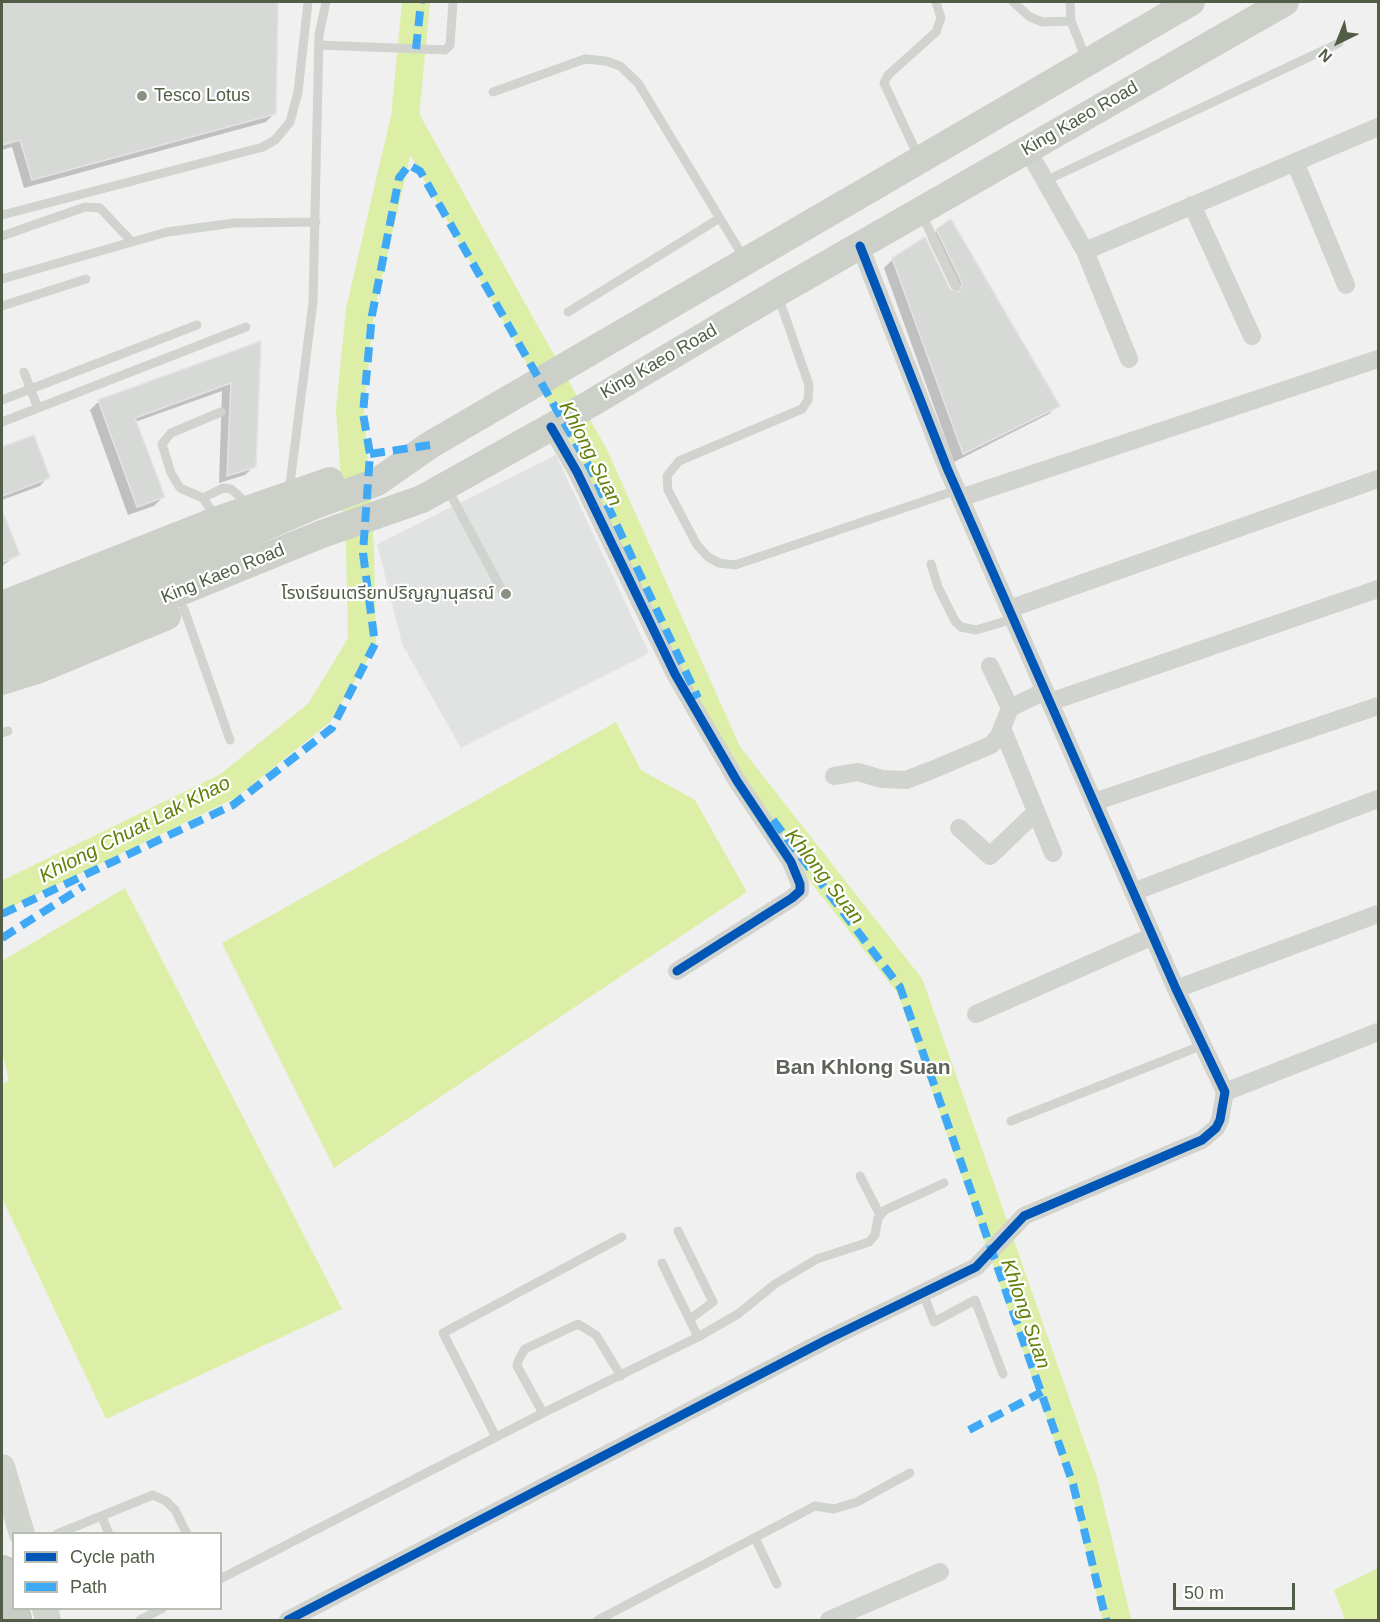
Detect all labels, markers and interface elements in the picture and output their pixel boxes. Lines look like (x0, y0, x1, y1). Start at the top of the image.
north arrow (1308, 12, 1368, 72)
text: N (1315, 45, 1335, 66)
street label: King Kaeo Road (1018, 77, 1142, 161)
place label: Tesco Lotus (154, 85, 250, 107)
marker: Tesco Lotus (135, 89, 149, 103)
street label: King Kaeo Road (597, 320, 721, 404)
water label: Khlong Suan (553, 398, 627, 510)
street label: King Kaeo Road (158, 539, 288, 609)
place label: โรงเรียนเตรียทปริญญานุสรณ์ (281, 583, 494, 605)
marker: โรงเรียนเตรียทปริญญานุสรณ์ (499, 587, 513, 601)
water label: Khlong Chuat Lak Khao (35, 771, 235, 889)
water label: Khlong Suan (779, 824, 869, 930)
district label: Ban Khlong Suan (776, 1055, 950, 1081)
water label: Khlong Suan (995, 1256, 1055, 1372)
legend (12, 1532, 222, 1610)
text: Cycle path (70, 1547, 155, 1567)
scale bar (1176, 1571, 1298, 1609)
text: Path (70, 1577, 107, 1597)
text: 50 m (1184, 1583, 1224, 1603)

